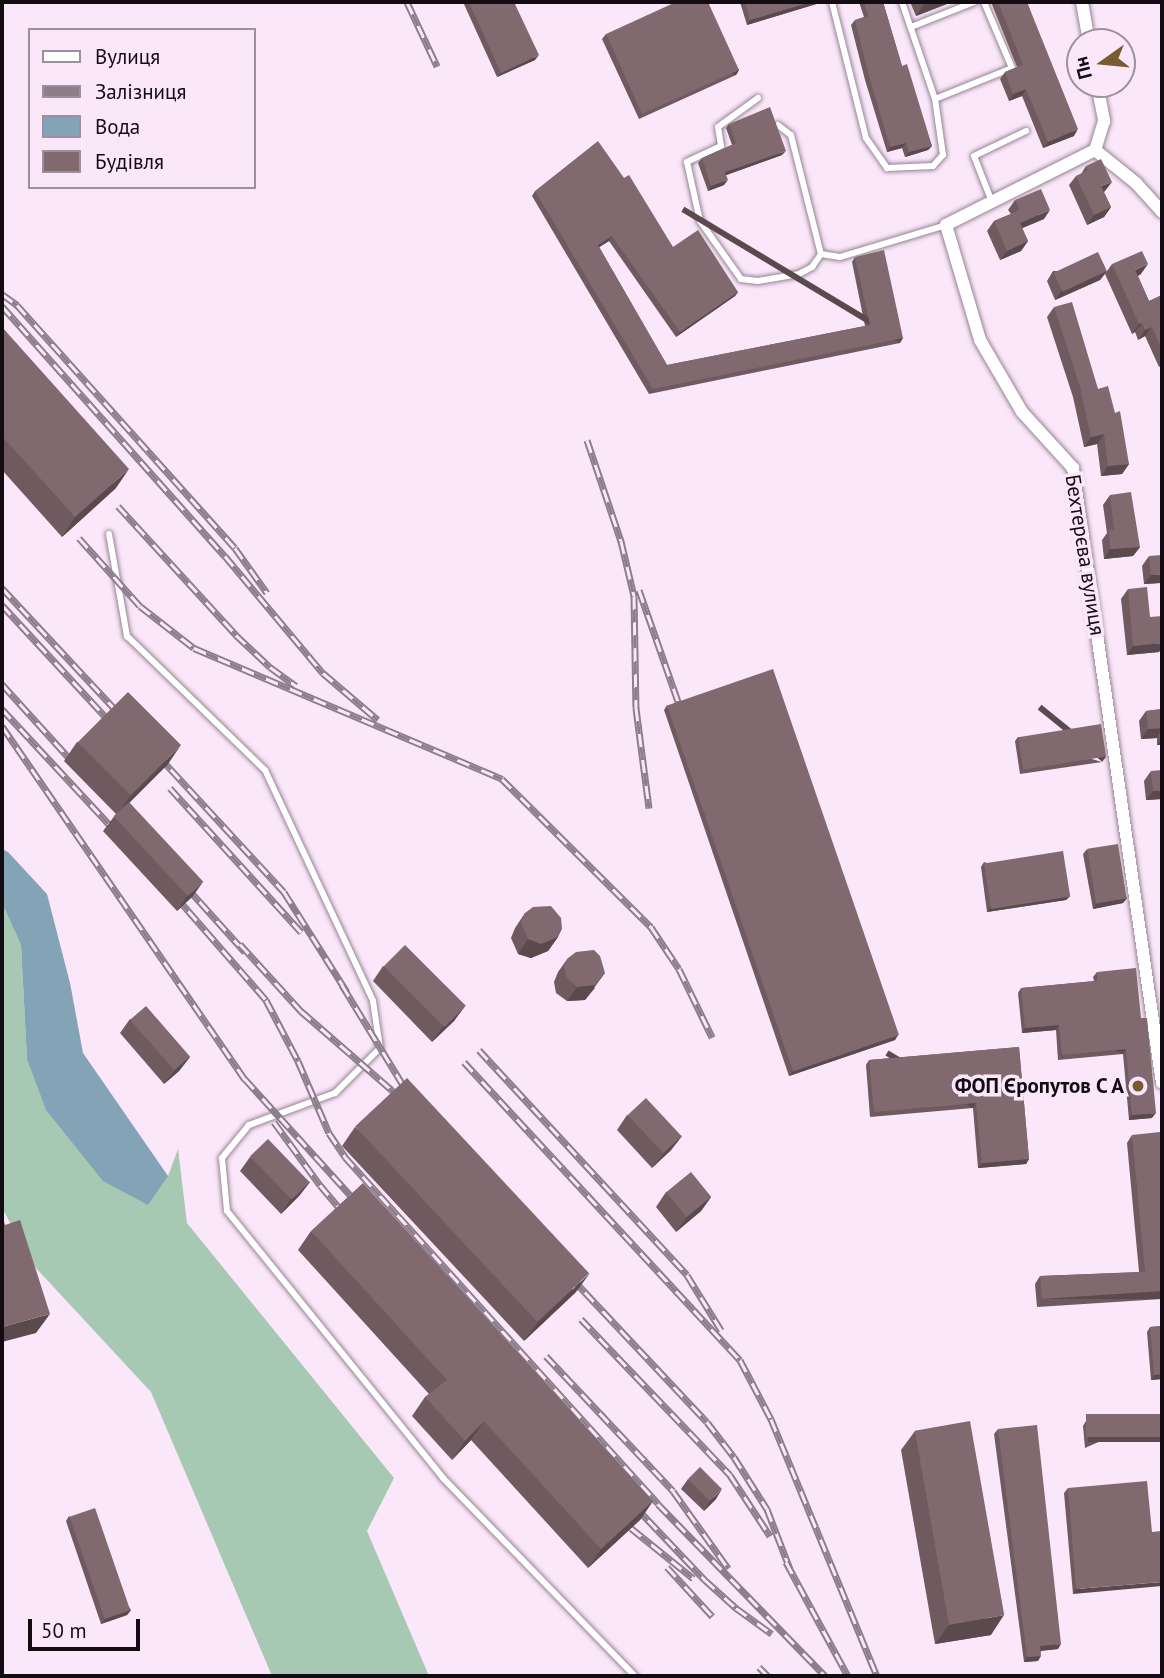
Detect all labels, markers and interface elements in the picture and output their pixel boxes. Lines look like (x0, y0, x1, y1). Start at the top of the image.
legend (28, 28, 256, 189)
north arrow (1066, 28, 1136, 98)
text: Вулиця (95, 43, 160, 70)
text: Пн (1068, 54, 1097, 82)
text: Залізниця (95, 78, 187, 105)
text: Вода (95, 113, 140, 140)
text: Будівля (95, 148, 164, 175)
street label: Бехтерєва вулиця (1060, 473, 1110, 637)
place label: ФОП Єропутов С А (952, 1073, 1124, 1099)
marker: ФОП Єропутов С А (1130, 1078, 1146, 1094)
scale bar (32, 1604, 144, 1648)
text: 50 m (41, 1617, 87, 1644)

